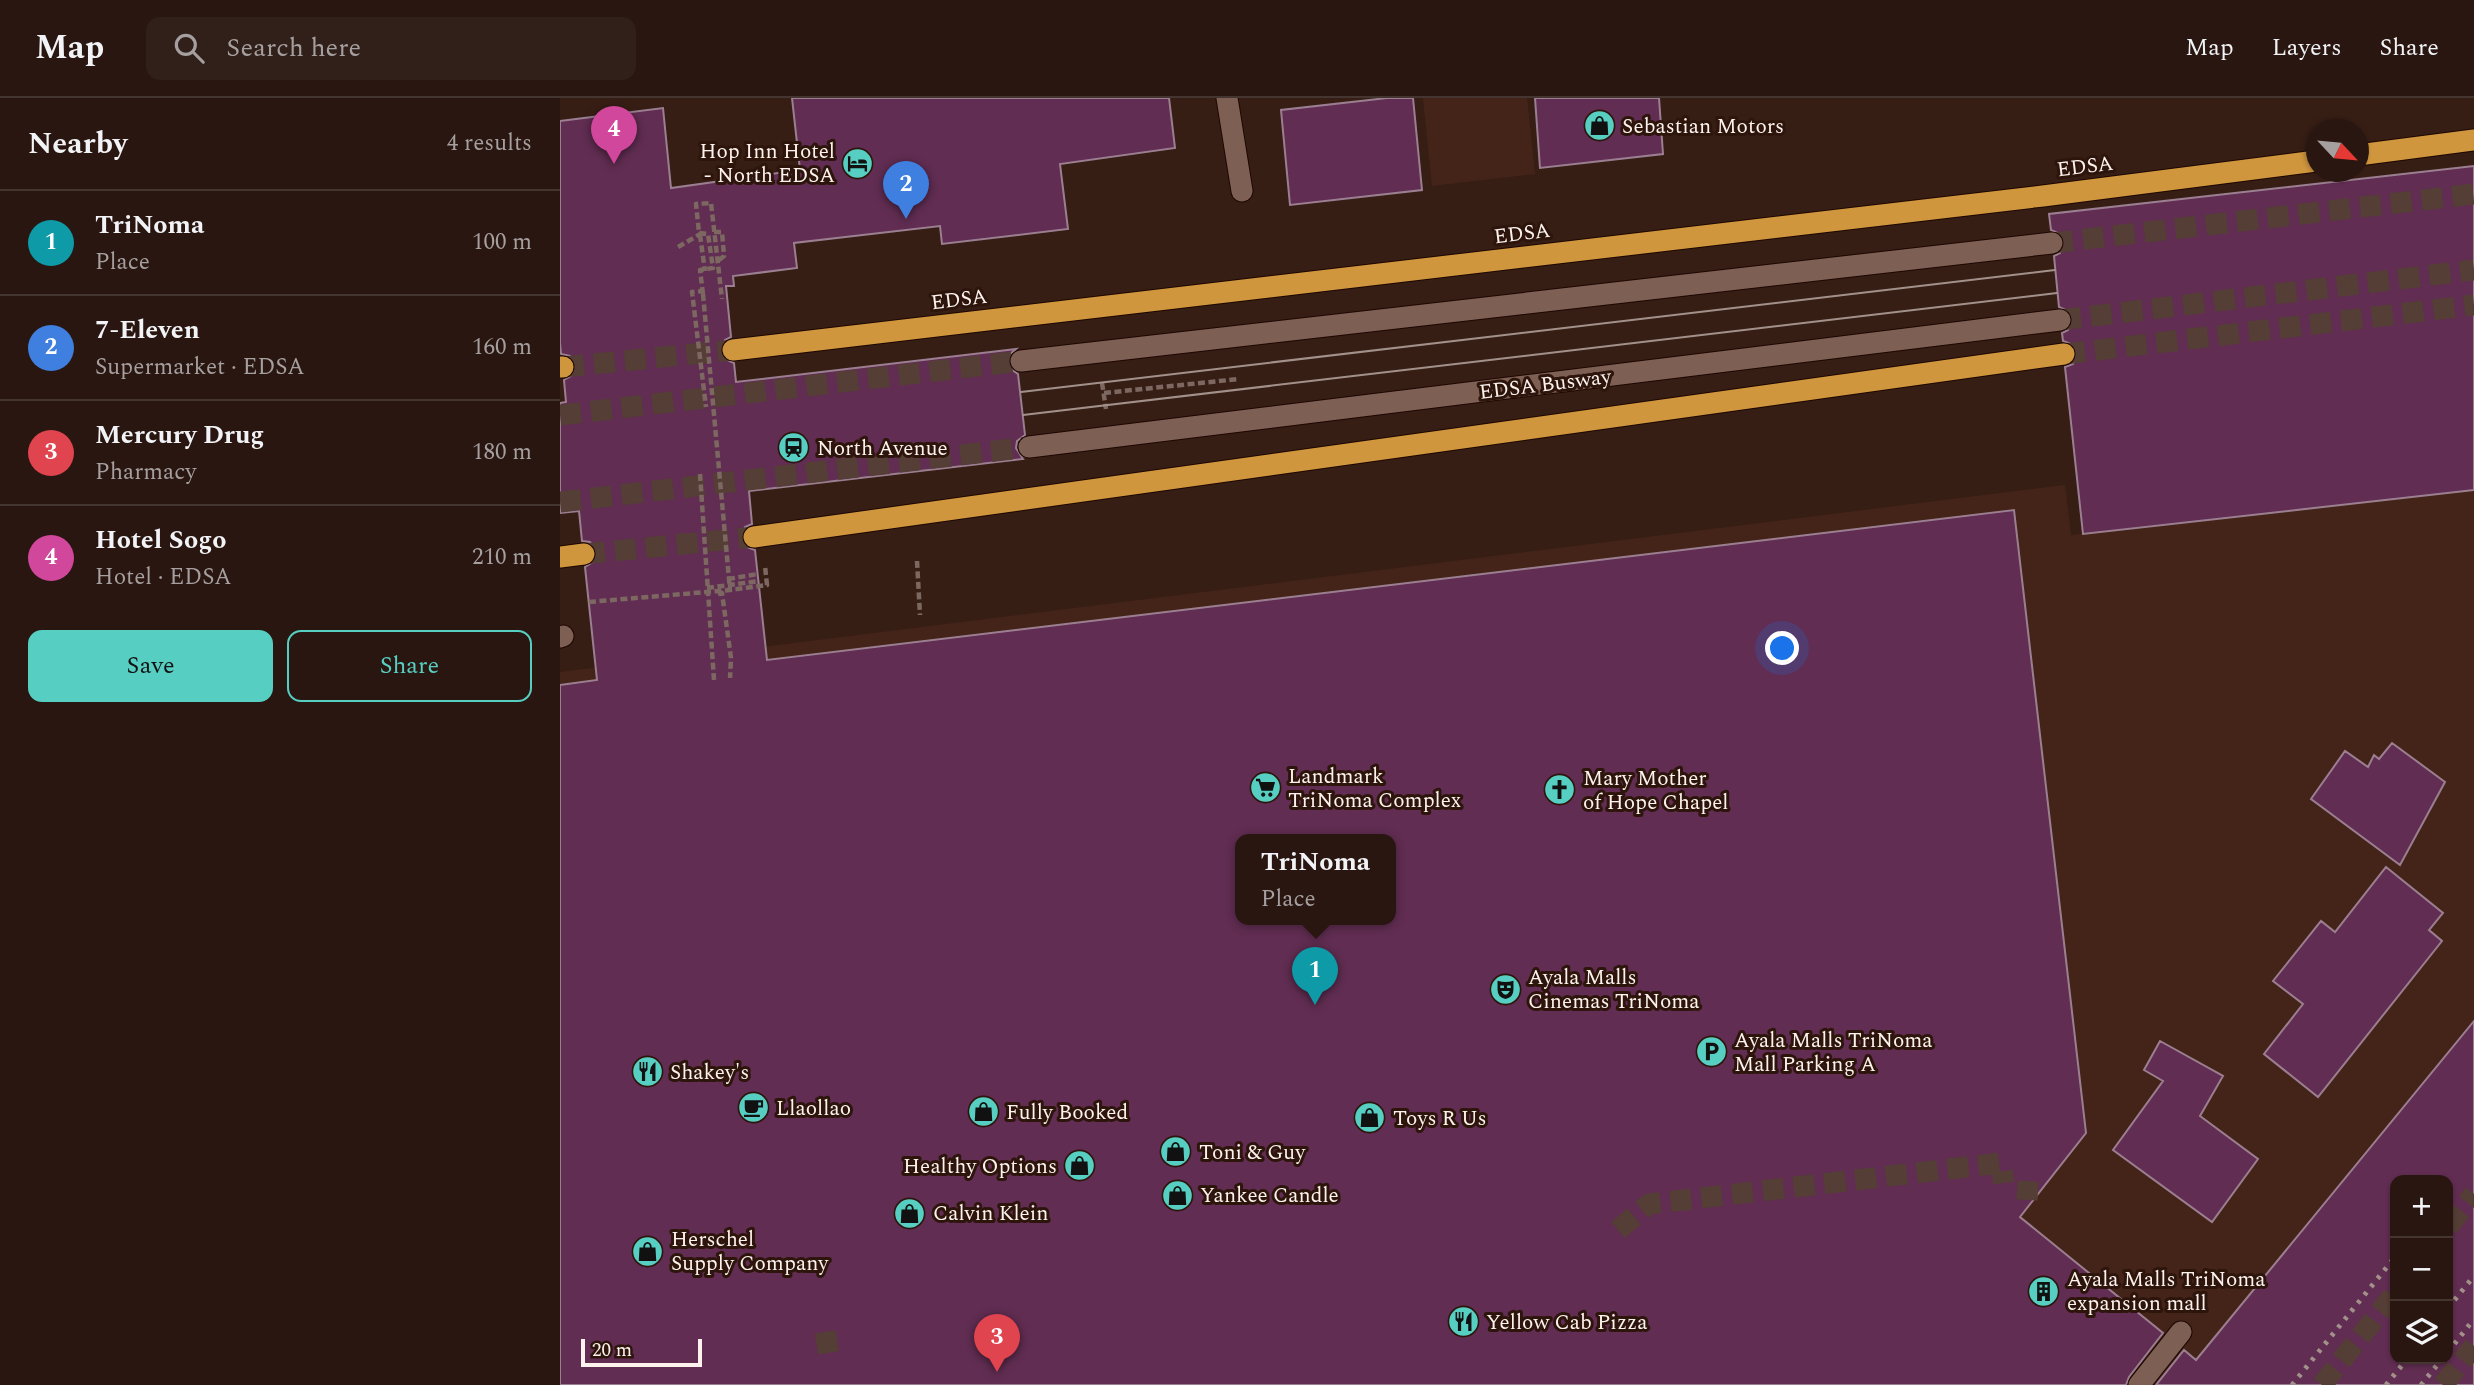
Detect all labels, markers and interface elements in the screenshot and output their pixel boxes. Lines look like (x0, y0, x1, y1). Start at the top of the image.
search box (146, 17, 636, 80)
text: Map (35, 23, 104, 73)
text: Search here (226, 28, 361, 68)
icon: search (170, 29, 208, 67)
text: Map (2185, 30, 2234, 66)
text: Layers (2272, 30, 2342, 66)
text: Share (2380, 30, 2439, 66)
pin: 4 (591, 106, 637, 164)
shop icon: Sebastian Motors (1582, 109, 1616, 143)
place label: Sebastian Motors (1622, 111, 1784, 143)
north arrow (2306, 119, 2369, 182)
text: Nearby (28, 121, 127, 167)
text: 4 results (447, 126, 532, 161)
place label: Hop Inn Hotel - North EDSA (699, 136, 835, 192)
hotel icon: Hop Inn Hotel - North EDSA (841, 146, 875, 180)
street label: EDSA (2055, 148, 2115, 186)
pin: 2 (883, 161, 929, 219)
text: TriNoma (95, 205, 204, 245)
street label: EDSA (1492, 215, 1552, 253)
text: 1 (45, 225, 57, 260)
text: 100 m (472, 225, 532, 260)
text: Place (95, 245, 150, 280)
street label: EDSA (929, 281, 989, 319)
text: 7-Eleven (95, 310, 200, 350)
text: 2 (45, 330, 57, 365)
text: 160 m (472, 330, 532, 365)
text: Supermarket · EDSA (95, 350, 305, 385)
street label: EDSA Busway (1477, 361, 1614, 409)
text: Mercury Drug (95, 415, 264, 455)
station icon: North Avenue (777, 431, 811, 465)
place label: North Avenue (817, 433, 948, 465)
text: 3 (45, 435, 57, 470)
text: 180 m (472, 435, 532, 470)
text: Pharmacy (95, 455, 196, 490)
text: Hotel Sogo (95, 520, 226, 560)
text: 4 (45, 540, 57, 575)
text: 210 m (472, 540, 532, 575)
text: Hotel · EDSA (95, 560, 231, 595)
button: Save (28, 630, 273, 702)
button: Share (287, 630, 532, 702)
your location (1765, 631, 1799, 665)
place label: Landmark TriNoma Complex (1288, 761, 1461, 817)
place label: Mary Mother of Hope Chapel (1583, 763, 1729, 819)
supermarket icon: Landmark TriNoma Complex (1248, 771, 1282, 805)
church icon: Mary Mother of Hope Chapel (1543, 773, 1577, 807)
popup (1235, 834, 1396, 925)
text: TriNoma (1261, 842, 1370, 882)
text: Place (1261, 882, 1316, 917)
pin: 1 (1292, 947, 1338, 1005)
place label: Ayala Malls Cinemas TriNoma (1528, 962, 1700, 1018)
theatre icon: Ayala Malls Cinemas TriNoma (1488, 972, 1522, 1006)
place label: Ayala Malls TriNoma Mall Parking A (1734, 1025, 1933, 1081)
parking icon: Ayala Malls TriNoma Mall Parking A (1694, 1035, 1728, 1069)
restaurant icon: Shakey's (630, 1055, 664, 1089)
place label: Shakey's (670, 1057, 749, 1089)
cafe icon: Llaollao (736, 1091, 770, 1125)
place label: Llaollao (776, 1093, 851, 1125)
shop icon: Fully Booked (966, 1095, 1000, 1129)
place label: Fully Booked (1006, 1097, 1128, 1129)
shop icon: Toys R Us (1353, 1101, 1387, 1135)
place label: Toys R Us (1393, 1103, 1487, 1135)
shop icon: Toni & Guy (1159, 1135, 1193, 1169)
place label: Toni & Guy (1199, 1137, 1306, 1169)
shop icon: Healthy Options (1063, 1149, 1097, 1183)
place label: Healthy Options (903, 1151, 1057, 1183)
map controls (2390, 1175, 2453, 1364)
button: + (2390, 1175, 2453, 1238)
shop icon: Yankee Candle (1160, 1178, 1194, 1212)
place label: Yankee Candle (1200, 1180, 1339, 1212)
shop icon: Calvin Klein (893, 1196, 927, 1230)
place label: Calvin Klein (933, 1198, 1049, 1230)
place label: Herschel Supply Company (671, 1224, 829, 1280)
shop icon: Herschel Supply Company (631, 1234, 665, 1268)
button: − (2390, 1238, 2453, 1301)
place label: Ayala Malls TriNoma expansion mall (2067, 1264, 2266, 1320)
building icon: Ayala Malls TriNoma expansion mall (2027, 1274, 2061, 1308)
button: layers (2390, 1301, 2453, 1364)
restaurant icon: Yellow Cab Pizza (1446, 1305, 1480, 1339)
place label: Yellow Cab Pizza (1486, 1307, 1648, 1339)
pin: 3 (974, 1314, 1020, 1372)
scale bar (581, 1336, 702, 1368)
text: 20 m (592, 1336, 632, 1365)

